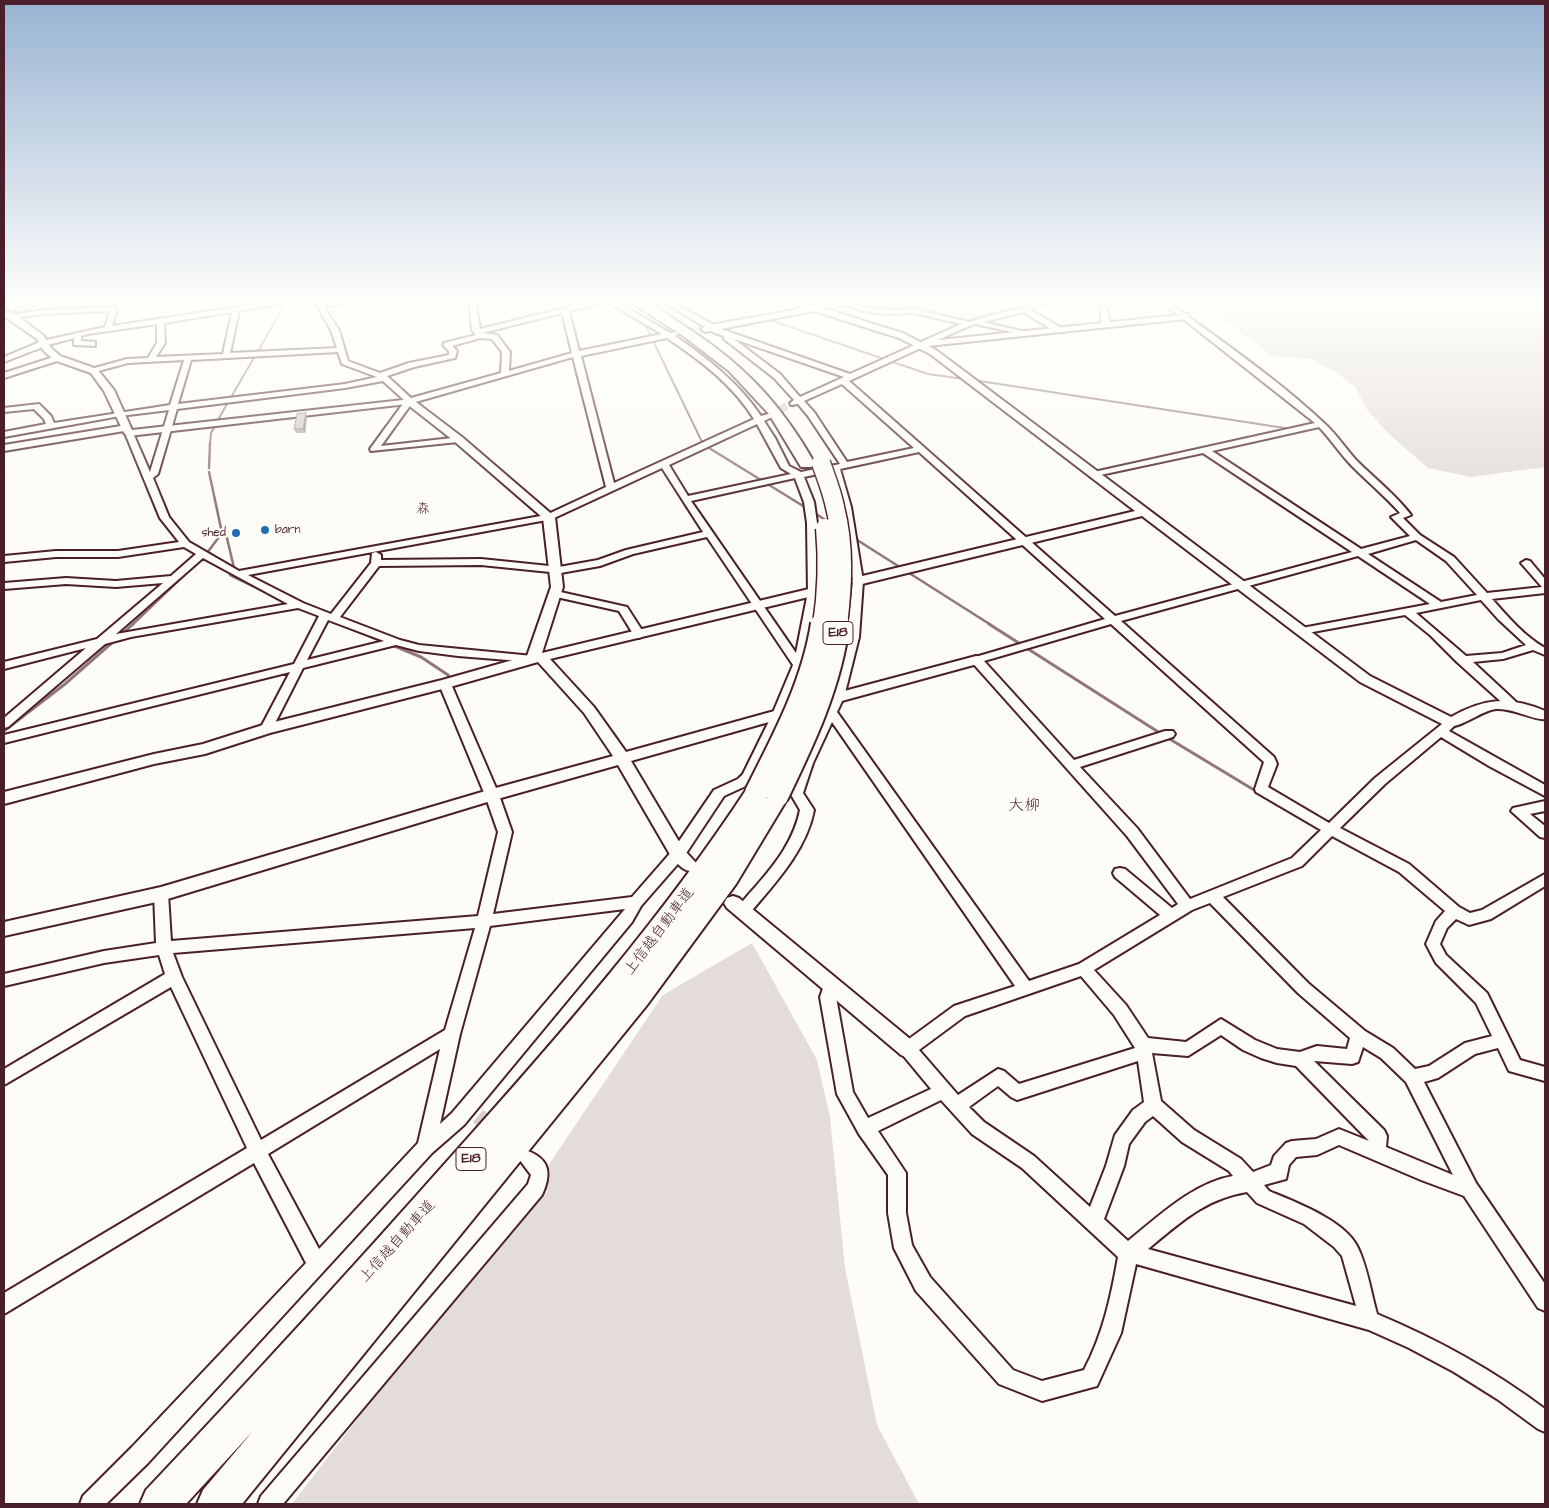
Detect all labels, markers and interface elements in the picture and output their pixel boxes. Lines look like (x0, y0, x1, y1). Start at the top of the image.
district label: 森 (416, 502, 430, 518)
place label: barn (275, 523, 300, 537)
marker: barn (259, 524, 271, 536)
place label: shed (201, 526, 226, 540)
marker: shed (230, 527, 242, 539)
road number: E18 (823, 622, 853, 644)
district label: 大柳 (1008, 797, 1040, 817)
street label: 上信越自動車道 (621, 885, 699, 979)
road number: E18 (456, 1148, 486, 1170)
street label: 上信越自動車道 (356, 1197, 440, 1287)

